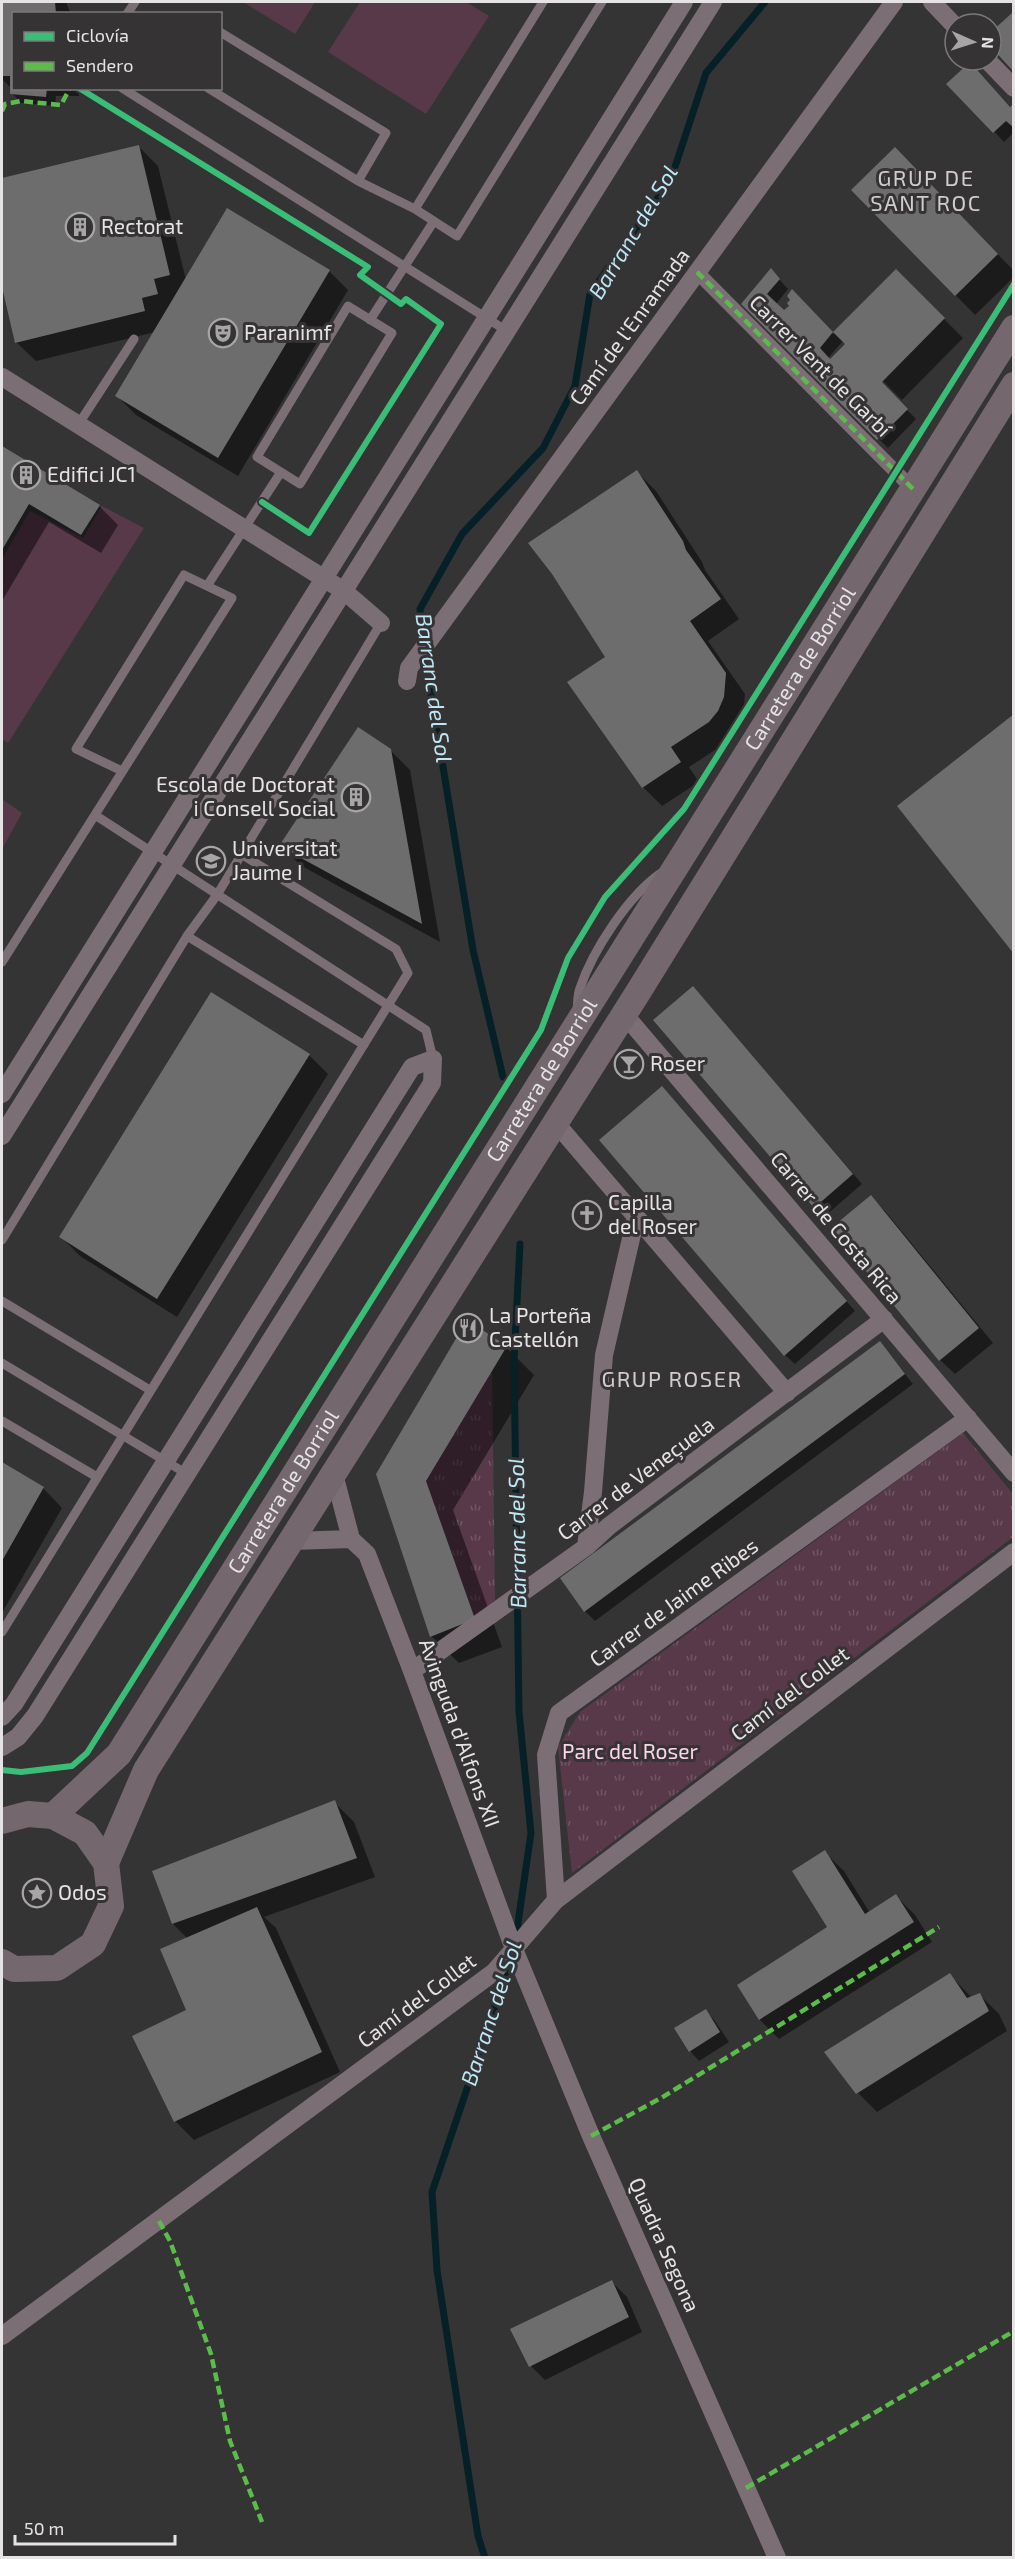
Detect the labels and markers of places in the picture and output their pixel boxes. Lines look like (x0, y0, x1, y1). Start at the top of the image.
building icon: Rectorat (64, 211, 96, 243)
place label: Rectorat (101, 213, 183, 238)
theatre icon: Paranimf (207, 317, 239, 349)
place label: Paranimf (244, 319, 333, 344)
building icon: Edifici JC1 (10, 459, 42, 491)
place label: Edifici JC1 (47, 461, 136, 486)
place label: Escola de Doctorat i Consell Social (156, 771, 336, 820)
building icon: Escola de Doctorat i Consell Social (340, 781, 372, 813)
place label: Universitat Jaume I (232, 835, 338, 884)
school or university icon: Universitat Jaume I (195, 845, 227, 877)
bar icon: Roser (613, 1048, 645, 1080)
place label: Roser (650, 1050, 706, 1075)
place label: Capilla del Roser (608, 1189, 697, 1238)
church icon: Capilla del Roser (571, 1199, 603, 1231)
place label: La Porteña Castellón (489, 1302, 592, 1351)
restaurant icon: La Porteña Castellón (452, 1312, 484, 1344)
place icon: Odos (21, 1877, 53, 1909)
place label: Odos (58, 1879, 107, 1904)

